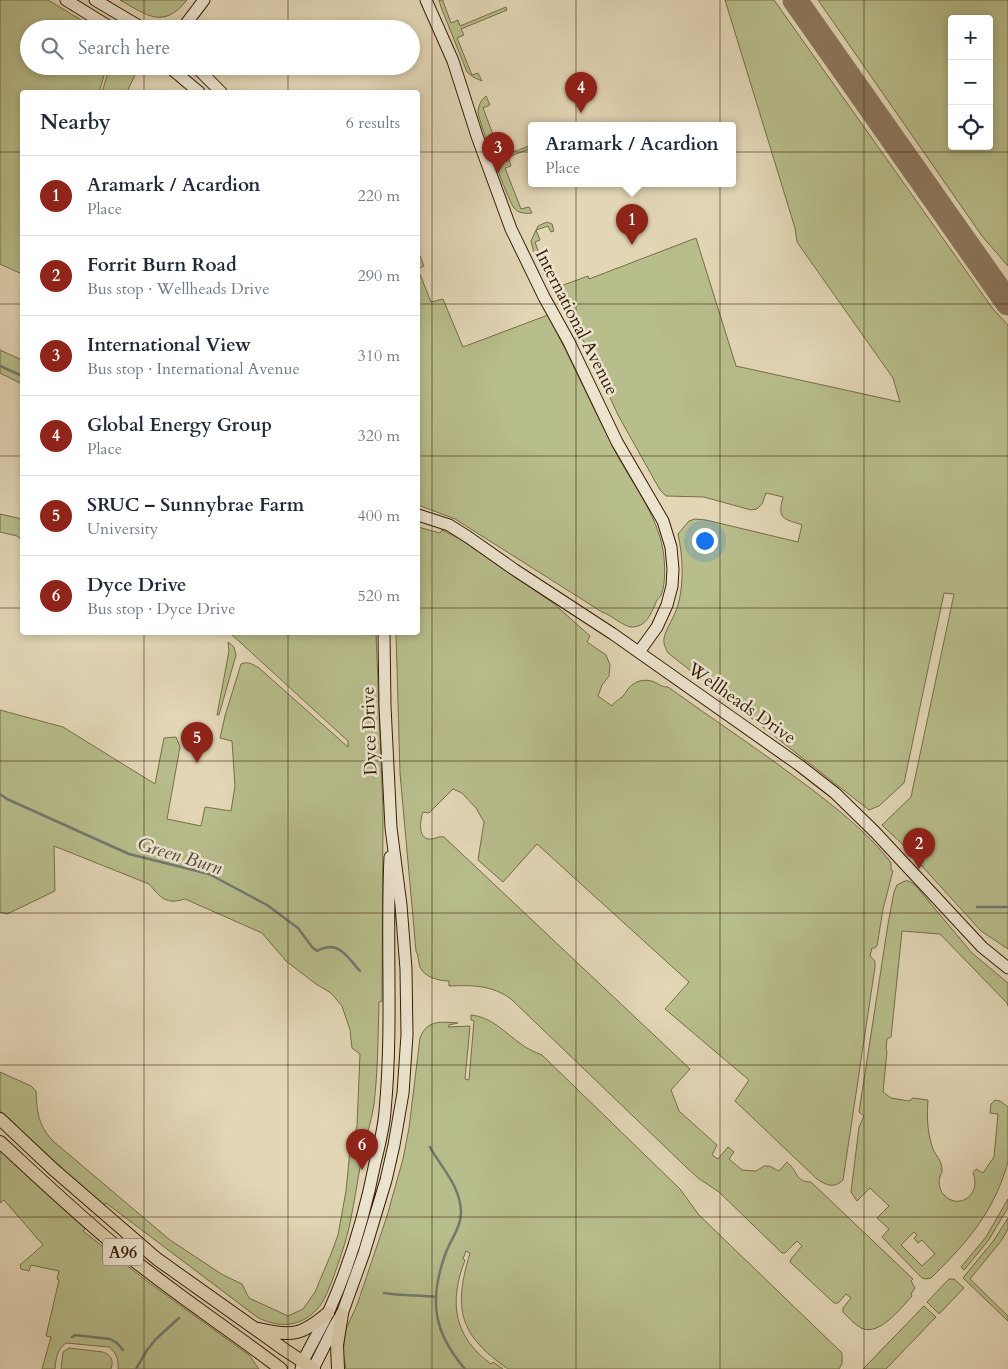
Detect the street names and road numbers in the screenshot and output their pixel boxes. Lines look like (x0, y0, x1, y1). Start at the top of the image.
street label: International Avenue (529, 245, 624, 400)
street label: Wellheads Drive (682, 656, 801, 750)
street label: Dyce Drive (355, 686, 384, 776)
road number: A96 (103, 1238, 143, 1266)

